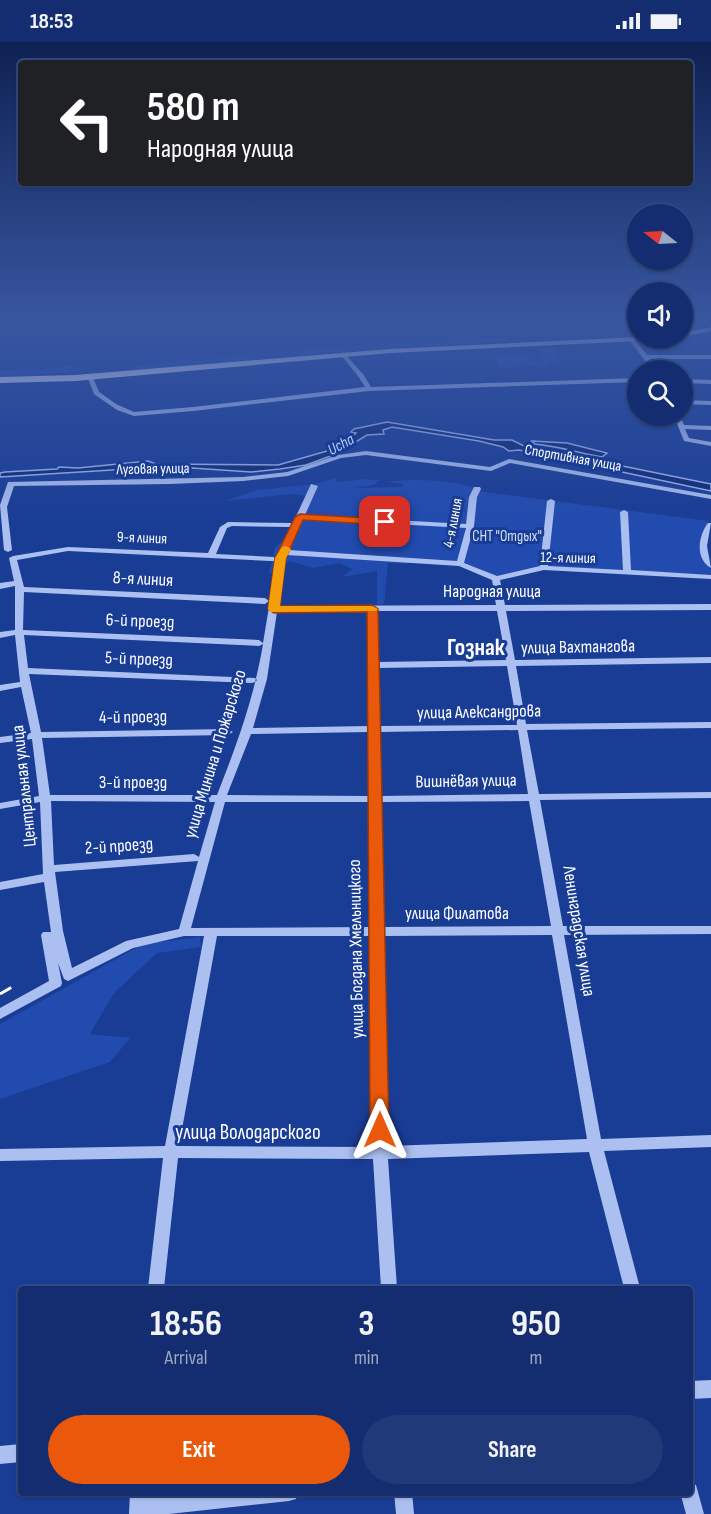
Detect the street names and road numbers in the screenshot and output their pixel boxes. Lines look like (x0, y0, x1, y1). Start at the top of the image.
street label: Спортивная улица (523, 440, 623, 476)
street label: Луговая улица (115, 459, 190, 479)
street label: 4-я линия (439, 497, 467, 549)
street label: 9-я линия (117, 528, 168, 548)
street label: 12-я линия (540, 548, 596, 568)
street label: 8-я линия (112, 567, 174, 591)
street label: Народная улица (443, 581, 541, 602)
street label: 6-й проезд (105, 609, 175, 633)
street label: улица Вахтангова (521, 636, 635, 658)
street label: 5-й проезд (105, 647, 173, 671)
street label: улица Минина и Пожарского (179, 667, 251, 841)
street label: улица Александрова (417, 700, 541, 724)
street label: 4-й проезд (99, 706, 167, 728)
street label: Центральная улица (7, 724, 41, 848)
street label: Вишнёвая улица (415, 770, 517, 792)
street label: 3-й проезд (99, 772, 167, 793)
street label: 2-й проезд (84, 833, 154, 859)
street label: улица Богдана Хмельницкого (344, 859, 368, 1039)
street label: Ленинградская улица (558, 863, 600, 998)
street label: улица Филатова (405, 903, 509, 924)
street label: улица Володарского (175, 1120, 321, 1145)

